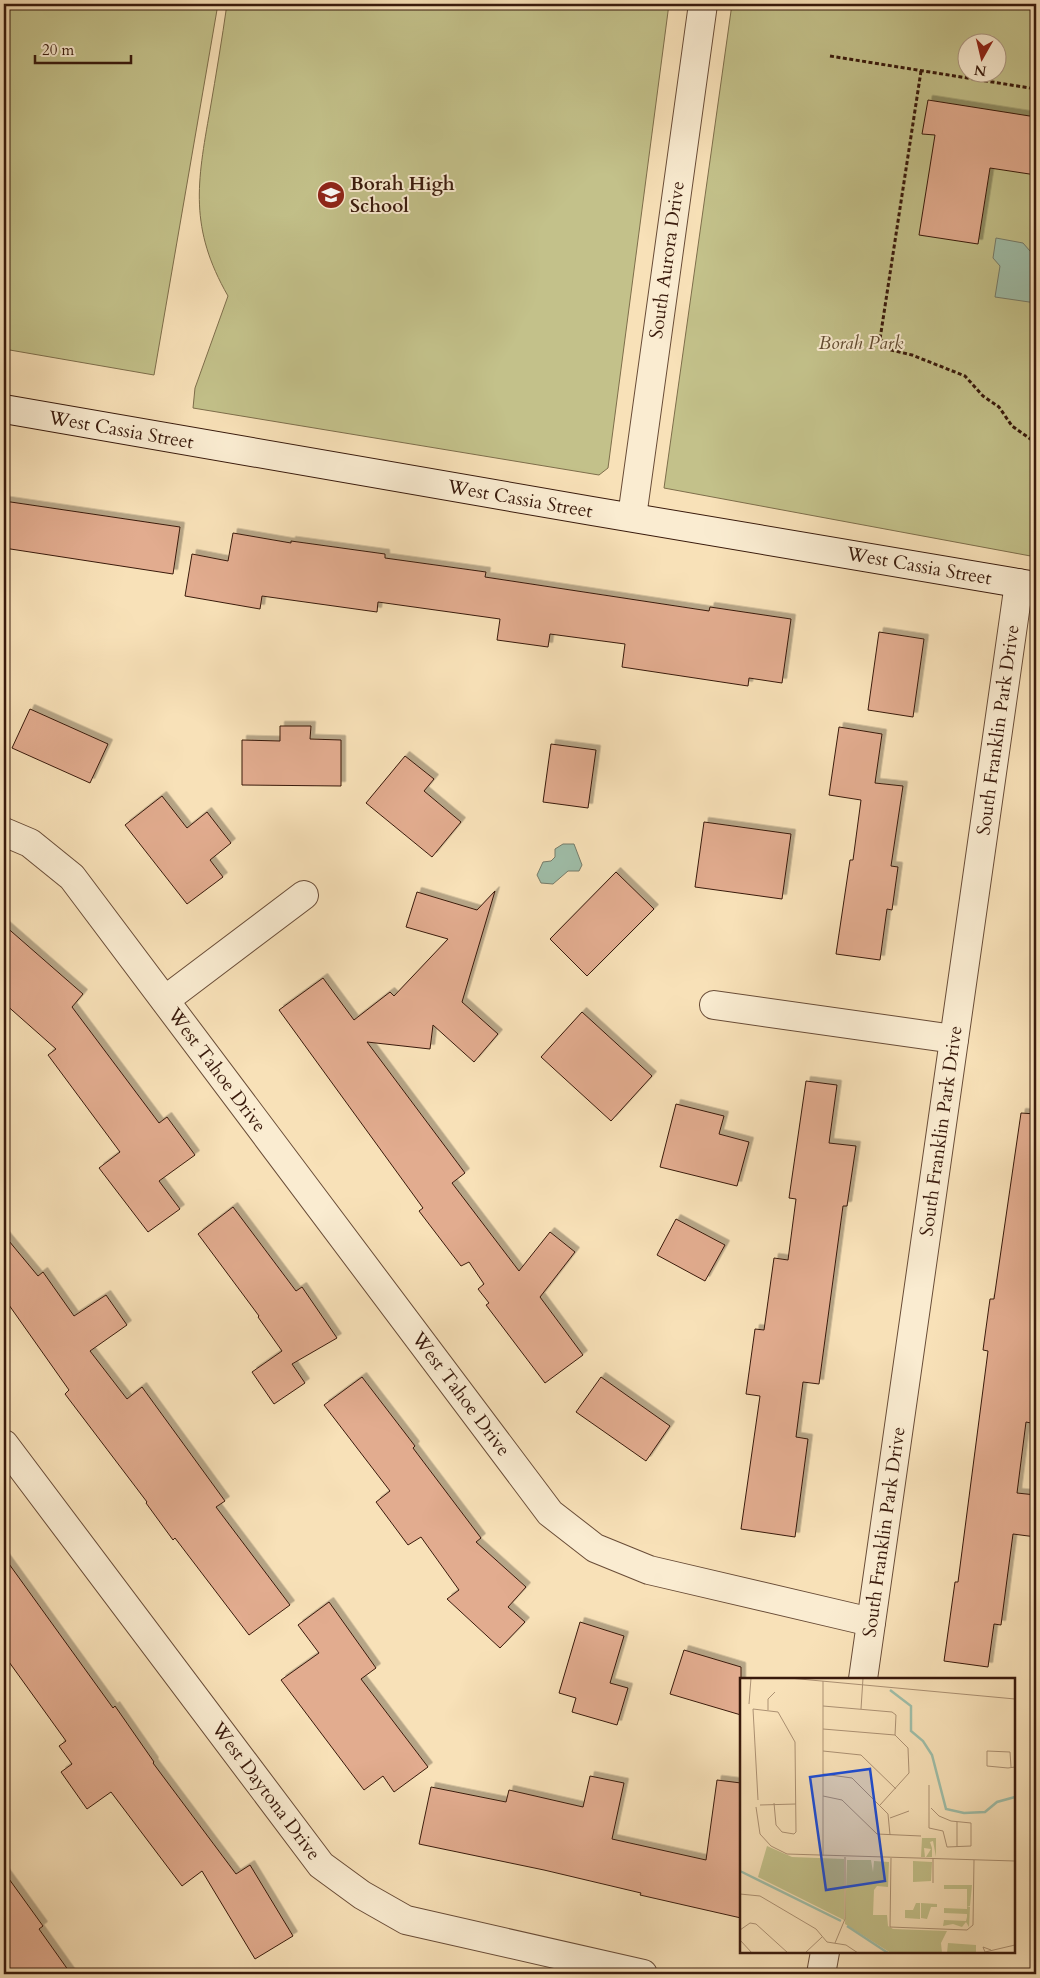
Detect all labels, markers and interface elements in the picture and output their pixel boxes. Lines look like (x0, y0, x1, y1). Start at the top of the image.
scale bar (35, 32, 131, 64)
north arrow (958, 32, 1008, 82)
text: 20 m (42, 40, 74, 60)
text: N (973, 60, 988, 81)
place label: Borah High School (350, 171, 455, 219)
street label: South Aurora Drive (643, 179, 691, 341)
school or university icon: Borah High School (316, 180, 346, 210)
park label: Borah Park (819, 330, 904, 356)
street label: West Cassia Street (45, 404, 196, 456)
street label: West Cassia Street (444, 473, 595, 525)
street label: West Cassia Street (843, 540, 994, 592)
street label: South Franklin Park Drive (970, 623, 1026, 837)
street label: West Tahoe Drive (161, 1002, 272, 1138)
street label: South Franklin Park Drive (913, 1024, 969, 1238)
street label: West Tahoe Drive (405, 1326, 516, 1462)
street label: South Franklin Park Drive (856, 1425, 912, 1639)
inset map (740, 1678, 1015, 1953)
street label: West Daytona Drive (205, 1716, 327, 1866)

